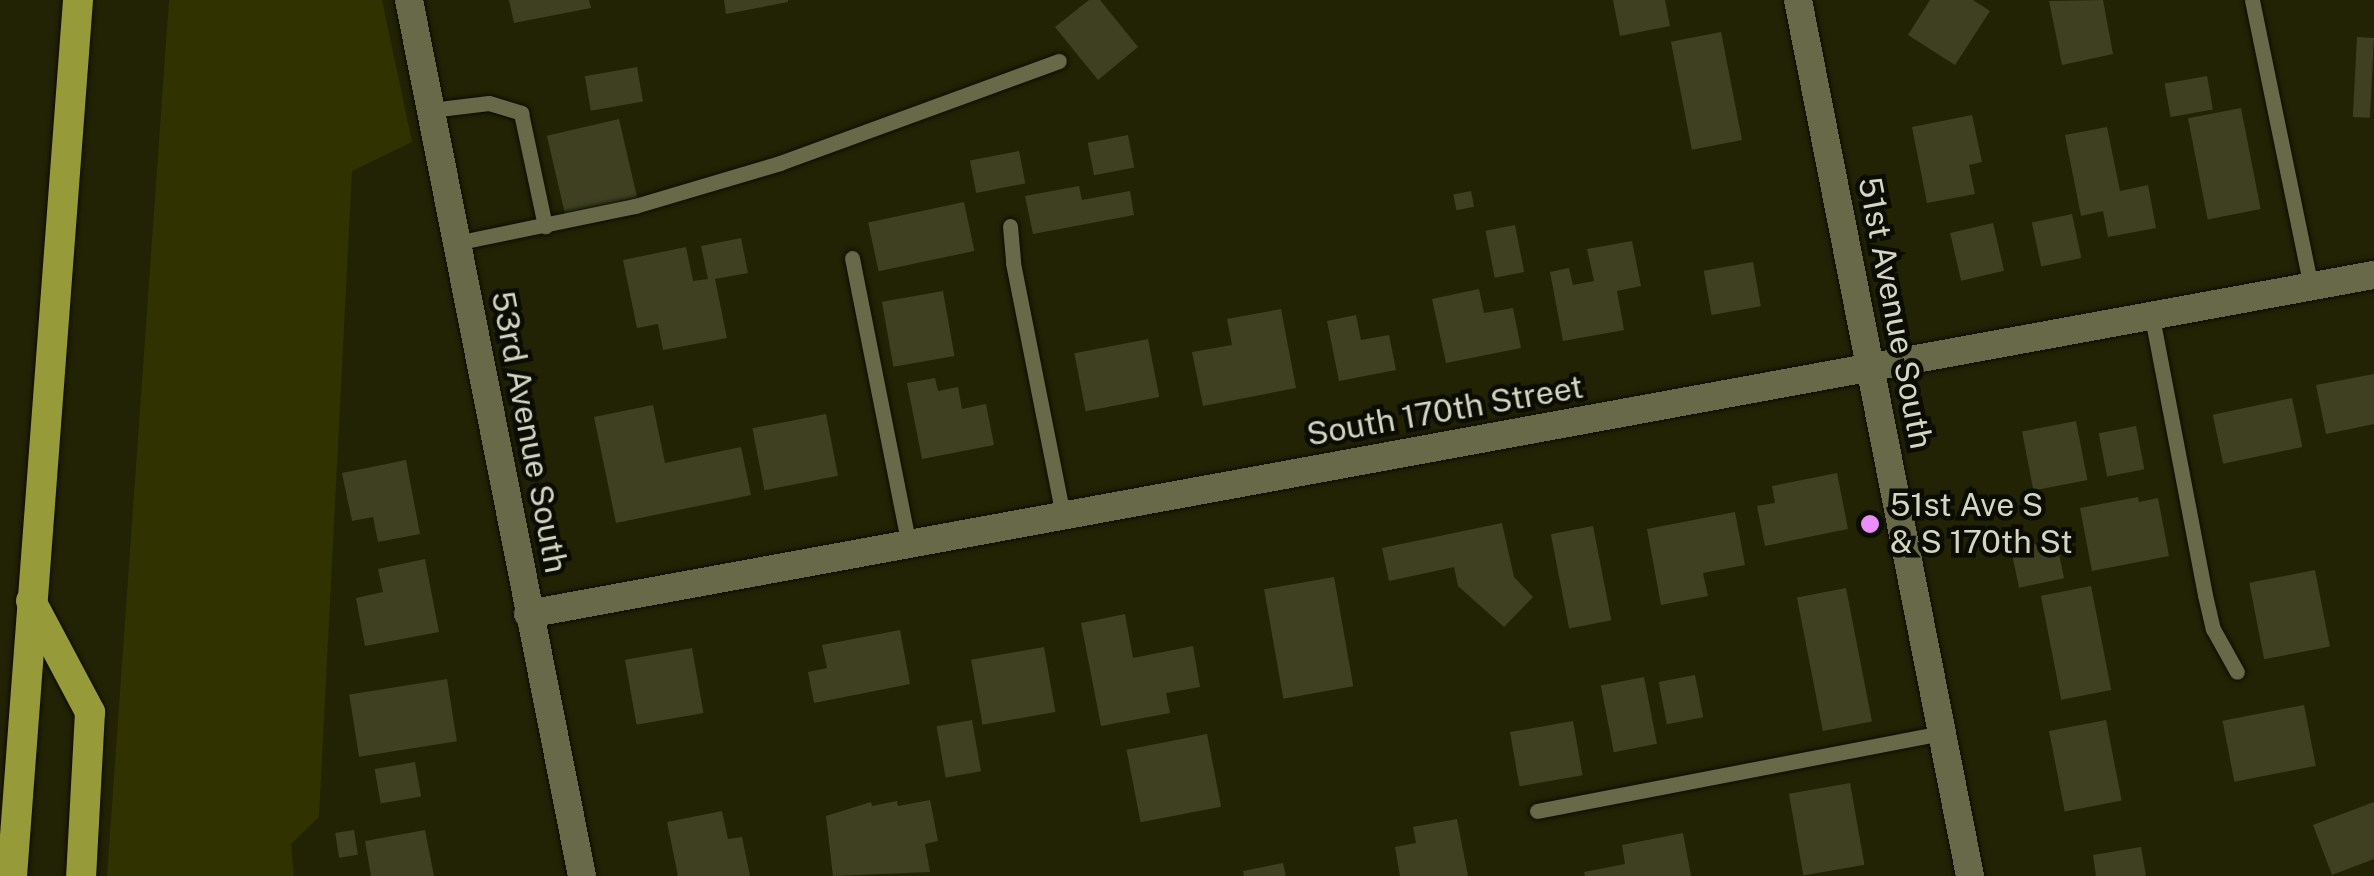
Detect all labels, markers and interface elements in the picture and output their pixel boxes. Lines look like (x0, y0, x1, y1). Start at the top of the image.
street label: 51st Avenue South (1850, 174, 1940, 452)
street label: 53rd Avenue South (483, 288, 575, 576)
street label: South 170th Street (1304, 368, 1586, 454)
place label: 51st Ave S & S 170th St (1890, 487, 2073, 562)
marker: 51st Ave S & S 170th St (1859, 513, 1881, 535)

